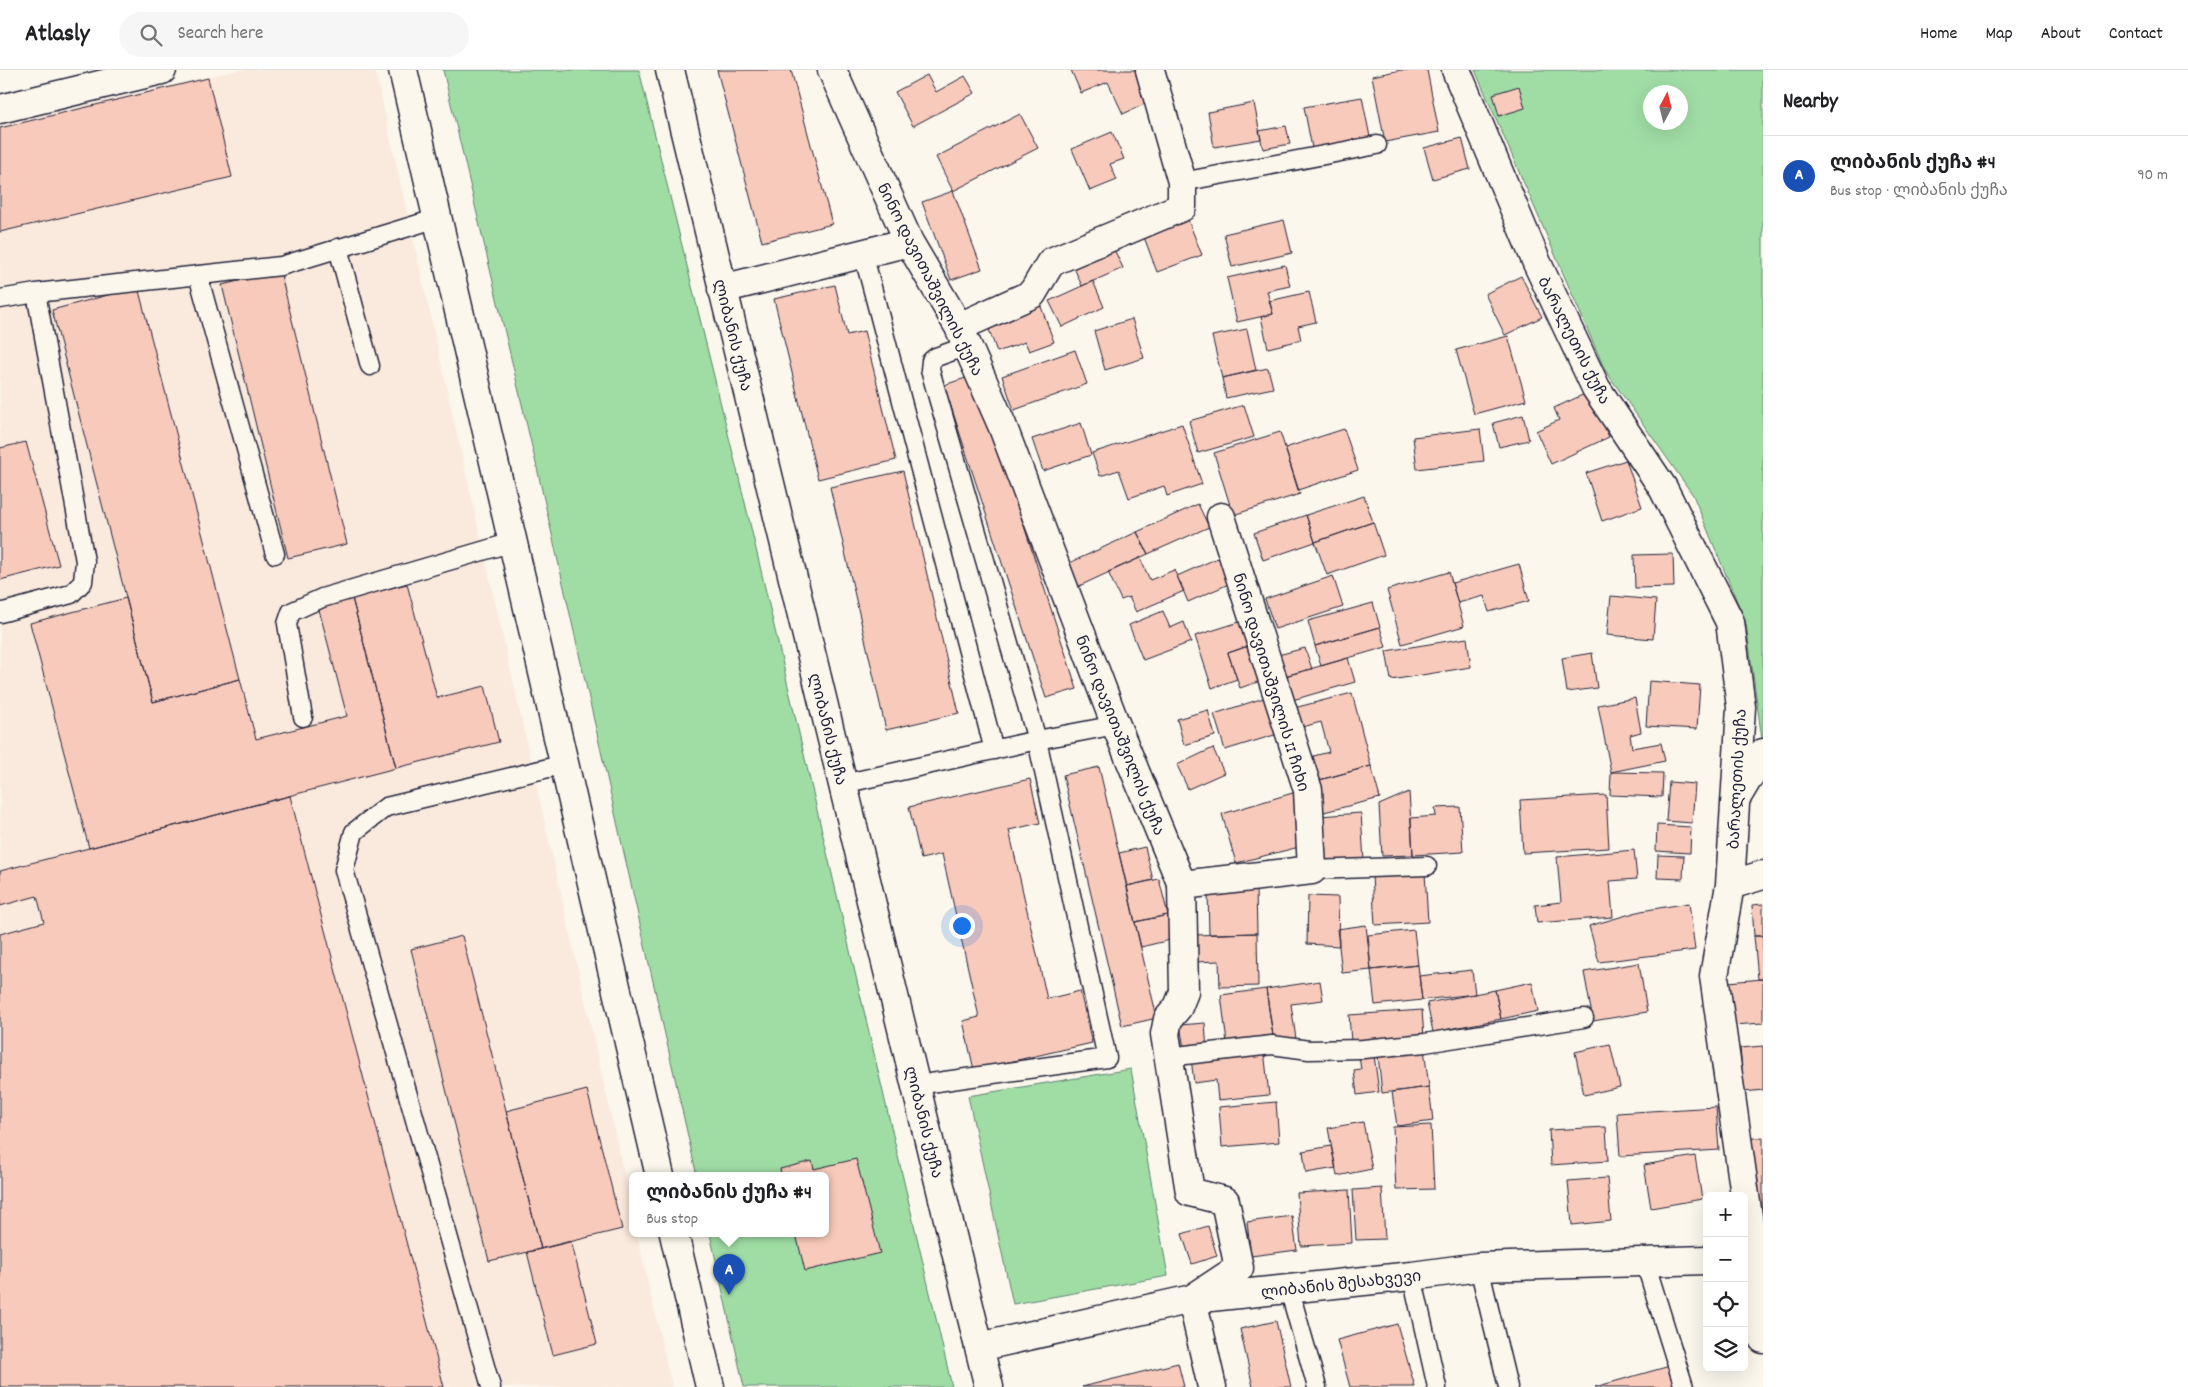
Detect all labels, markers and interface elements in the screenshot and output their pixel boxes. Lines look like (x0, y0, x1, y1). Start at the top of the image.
search box (119, 12, 469, 57)
text: Atlasly (25, 18, 89, 52)
icon: search (137, 21, 165, 49)
text: Search here (177, 21, 263, 48)
text: Home (1920, 22, 1957, 47)
text: Map (1985, 22, 2013, 47)
text: About (2041, 22, 2081, 47)
text: Contact (2109, 22, 2163, 47)
north arrow (1643, 85, 1688, 130)
text: Nearby (1783, 88, 1838, 118)
text: ლიბანის ქუჩა #4 (1830, 151, 1996, 178)
text: A (1795, 164, 1803, 187)
text: 90 m (2137, 164, 2168, 187)
street label: ნინო დავითაშვილის ქუჩა (870, 180, 988, 381)
text: Bus stop · ლიბანის ქუჩა (1830, 180, 2008, 203)
street label: ბარალეთის ქუჩა (1531, 273, 1615, 409)
street label: ლიბანის ქუჩა (707, 277, 757, 394)
street label: ნინო დავითაშვილის II ჩიხი (1225, 571, 1314, 795)
street label: ნინო დავითაშვილის ქუჩა (1068, 632, 1169, 839)
street label: ლიბანის ქუჩა (802, 671, 852, 788)
street label: ბარალეთის ქუჩა (1723, 708, 1754, 850)
your location (949, 913, 975, 939)
street label: ლიბანის ქუჩა (898, 1064, 948, 1181)
popup (629, 1172, 829, 1237)
text: ლიბანის ქუჩა #4 (646, 1181, 812, 1208)
map controls (1703, 1192, 1748, 1372)
button: + (1703, 1192, 1748, 1237)
text: Bus stop (646, 1208, 698, 1231)
button: − (1703, 1237, 1748, 1282)
pin: A (713, 1254, 745, 1295)
street label: ლიბანის შესახვევი (1260, 1266, 1422, 1305)
button: locate (1703, 1282, 1748, 1327)
button: layers (1703, 1327, 1748, 1372)

